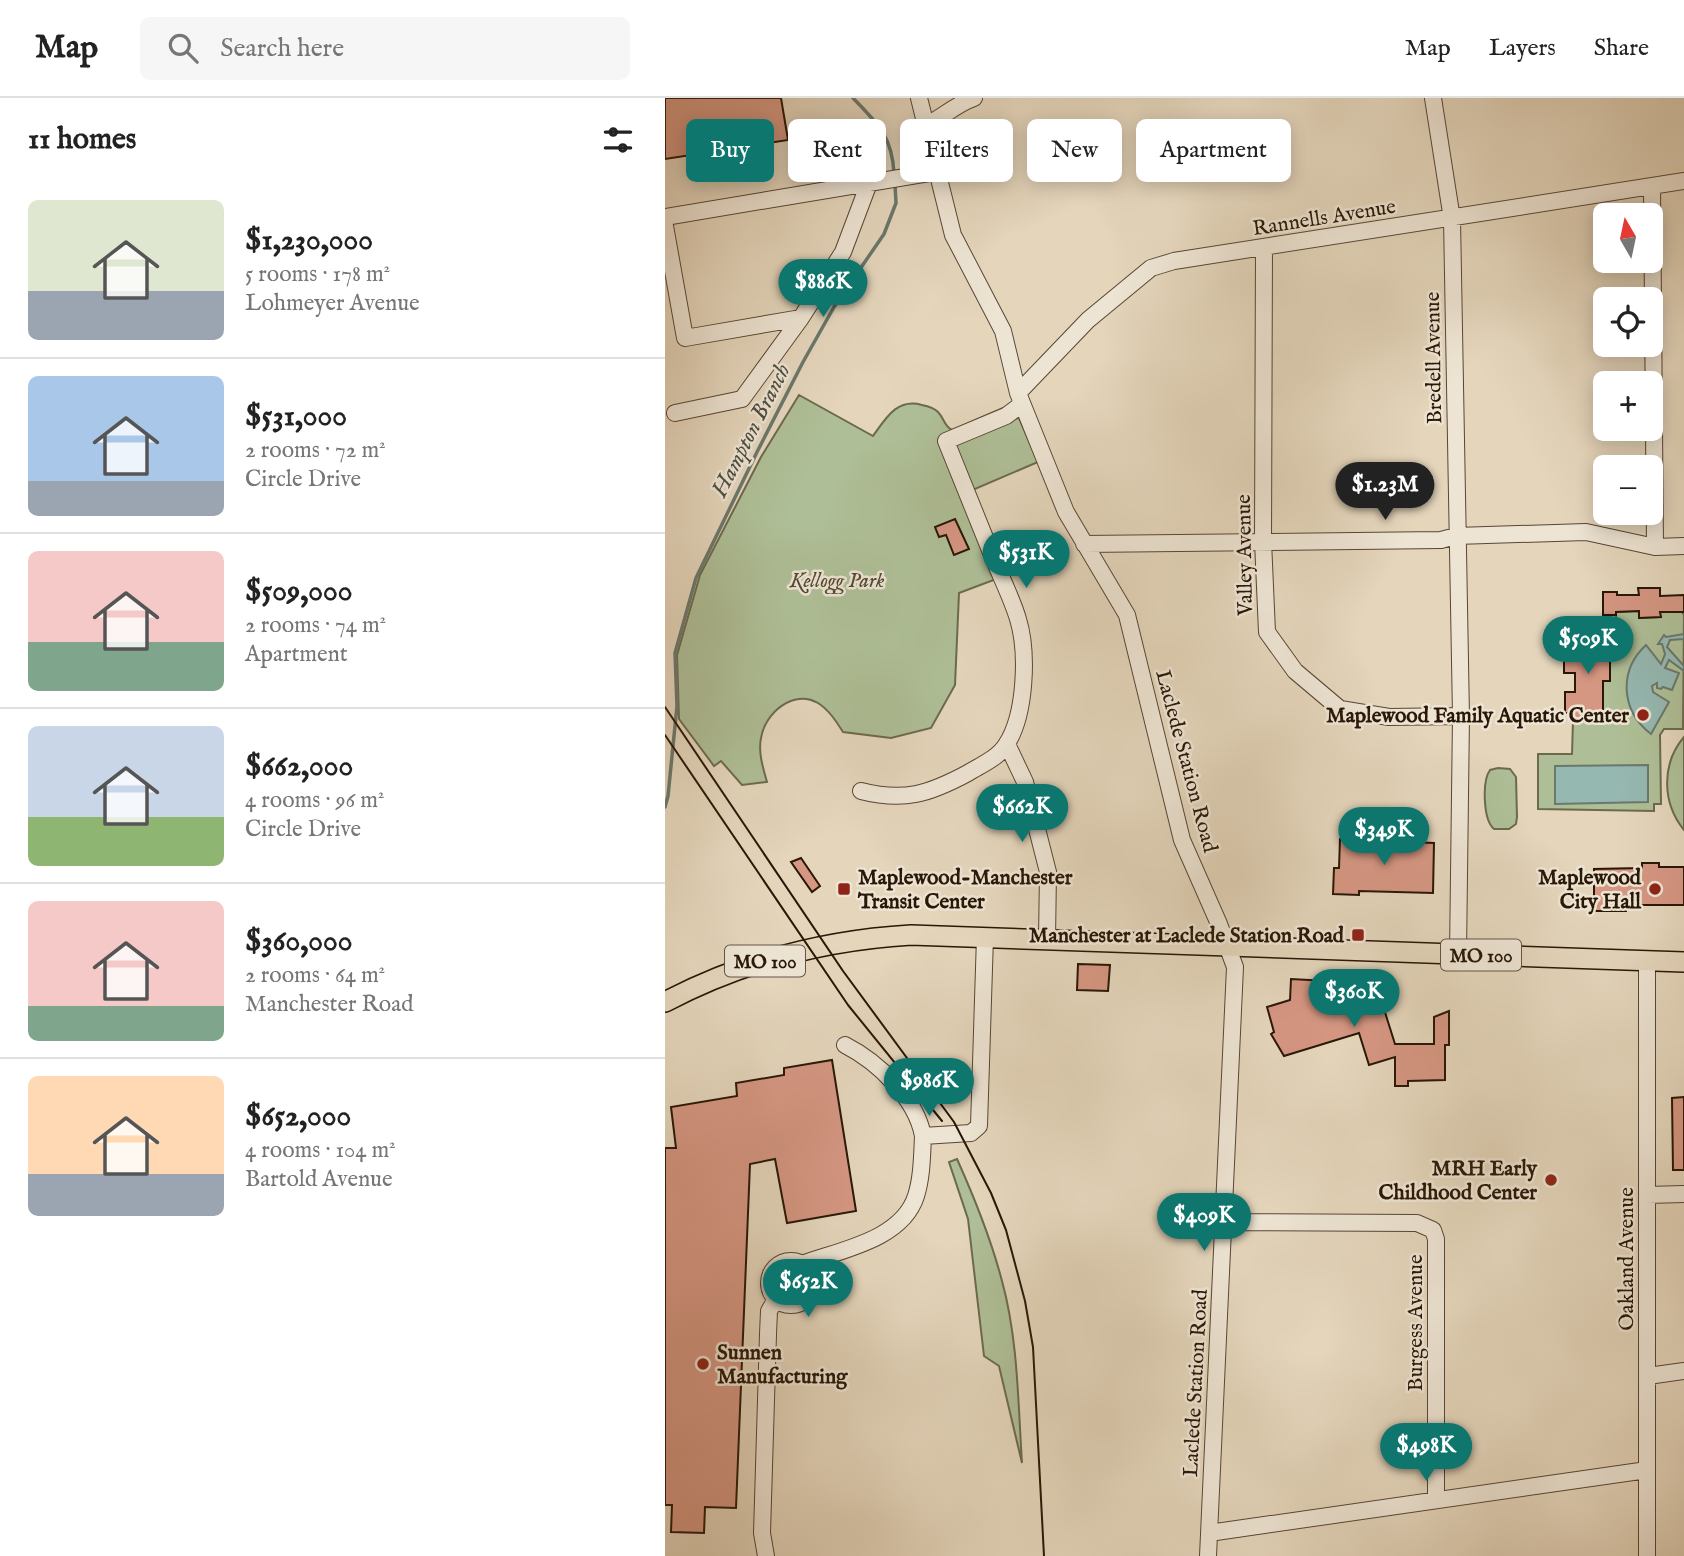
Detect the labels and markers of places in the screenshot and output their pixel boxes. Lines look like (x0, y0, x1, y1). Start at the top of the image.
pin: $886K (774, 260, 872, 319)
pin: $1.23M (1328, 462, 1442, 522)
pin: $531K (977, 531, 1075, 590)
pin: $509K (1539, 616, 1637, 676)
place label: Maplewood Family Aquatic Center (1326, 703, 1629, 730)
marker: Maplewood Family Aquatic Center (1635, 707, 1651, 723)
pin: $662K (973, 784, 1071, 844)
pin: $349K (1335, 808, 1433, 867)
place label: Maplewood-Manchester Transit Center (857, 865, 1073, 916)
place label: Maplewood City Hall (1538, 865, 1642, 916)
marker: Maplewood-Manchester Transit Center (836, 881, 852, 897)
marker: Maplewood City Hall (1647, 881, 1663, 897)
place label: Manchester at Laclede Station Road (1029, 923, 1345, 950)
marker: Manchester at Laclede Station Road (1350, 927, 1366, 943)
pin: $360K (1305, 970, 1403, 1029)
pin: $986K (880, 1058, 978, 1118)
place label: MRH Early Childhood Center (1378, 1156, 1538, 1207)
marker: MRH Early Childhood Center (1543, 1172, 1559, 1188)
pin: $409K (1155, 1194, 1253, 1253)
pin: $652K (759, 1260, 857, 1319)
place label: Sunnen Manufacturing (717, 1340, 848, 1391)
marker: Sunnen Manufacturing (695, 1356, 711, 1372)
pin: $498K (1377, 1424, 1475, 1483)

